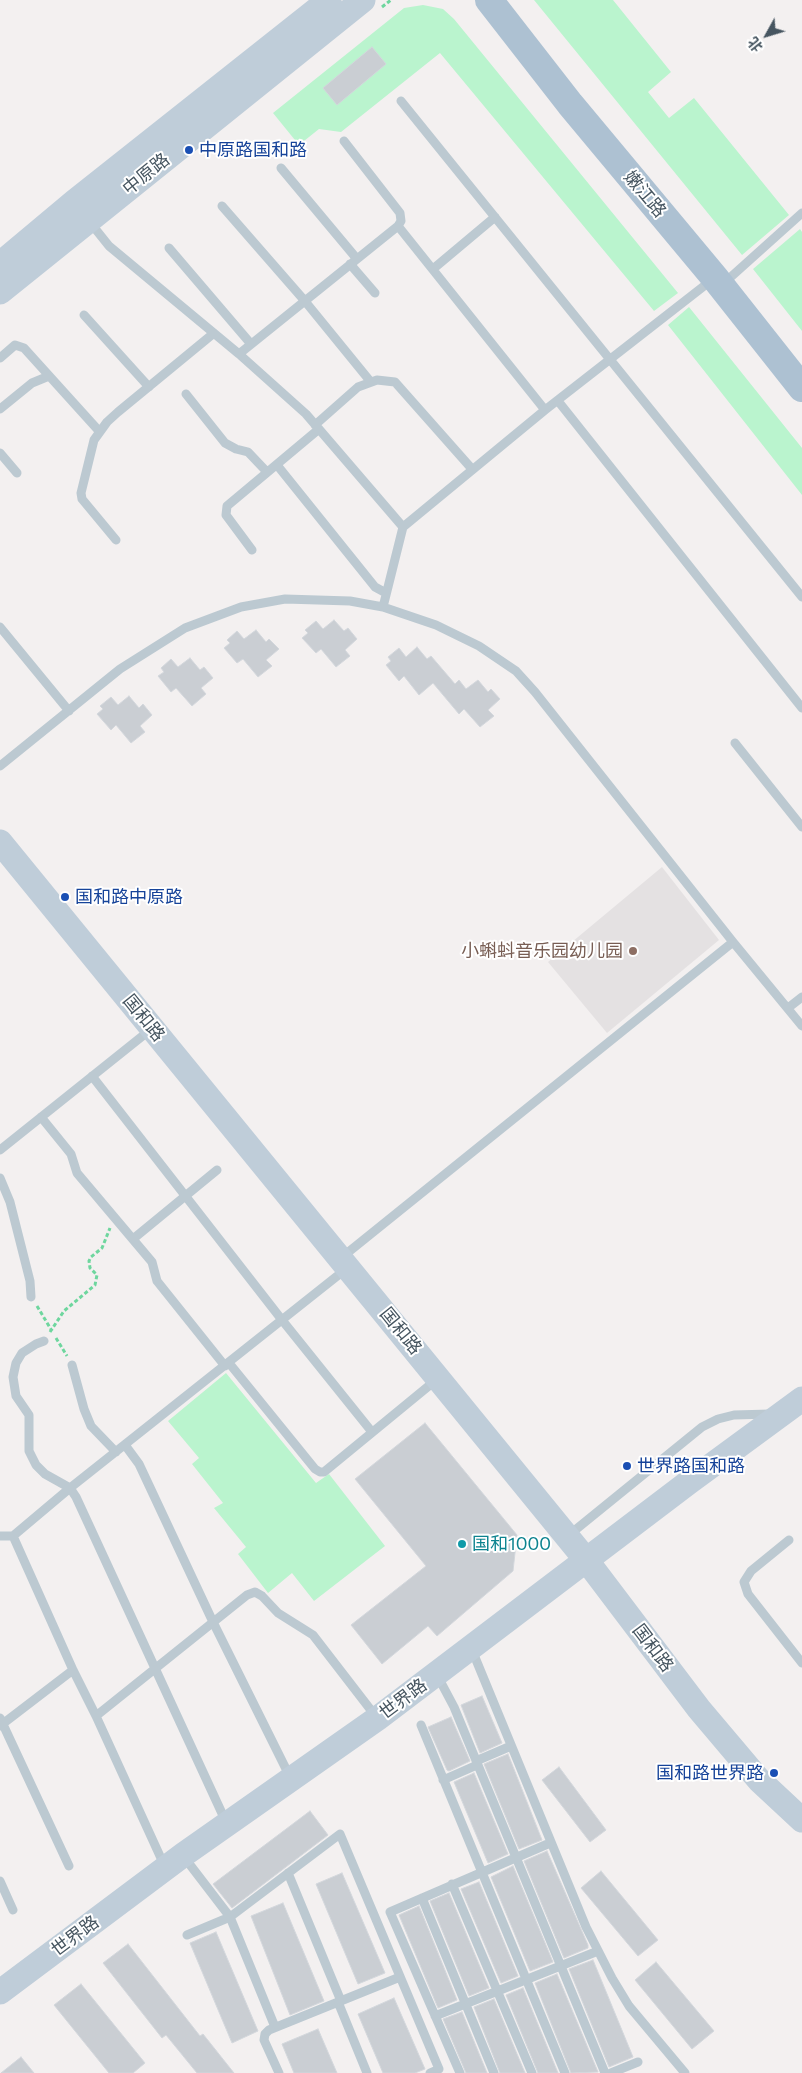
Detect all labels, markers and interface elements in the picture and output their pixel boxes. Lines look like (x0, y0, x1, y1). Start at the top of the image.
north arrow (742, 10, 792, 60)
text: 北 (744, 34, 766, 56)
place label: 中原路国和路 (199, 139, 307, 161)
marker: 中原路国和路 (183, 144, 195, 156)
street label: 中原路 (118, 149, 174, 199)
street label: 嫩江路 (619, 166, 671, 222)
place label: 国和路中原路 (75, 886, 183, 908)
marker: 国和路中原路 (59, 891, 71, 903)
place label: 小蝌蚪音乐园幼儿园 (461, 940, 623, 962)
marker: 小蝌蚪音乐园幼儿园 (627, 945, 639, 957)
street label: 国和路 (119, 990, 169, 1046)
street label: 国和路 (376, 1303, 426, 1359)
place label: 世界路国和路 (637, 1455, 745, 1477)
marker: 世界路国和路 (621, 1460, 633, 1472)
place label: 国和1000 (472, 1533, 551, 1555)
marker: 国和1000 (456, 1538, 468, 1550)
street label: 国和路 (628, 1620, 678, 1676)
street label: 世界路 (375, 1674, 431, 1724)
place label: 国和路世界路 (656, 1762, 764, 1784)
marker: 国和路世界路 (768, 1767, 780, 1779)
street label: 世界路 (47, 1911, 103, 1961)

